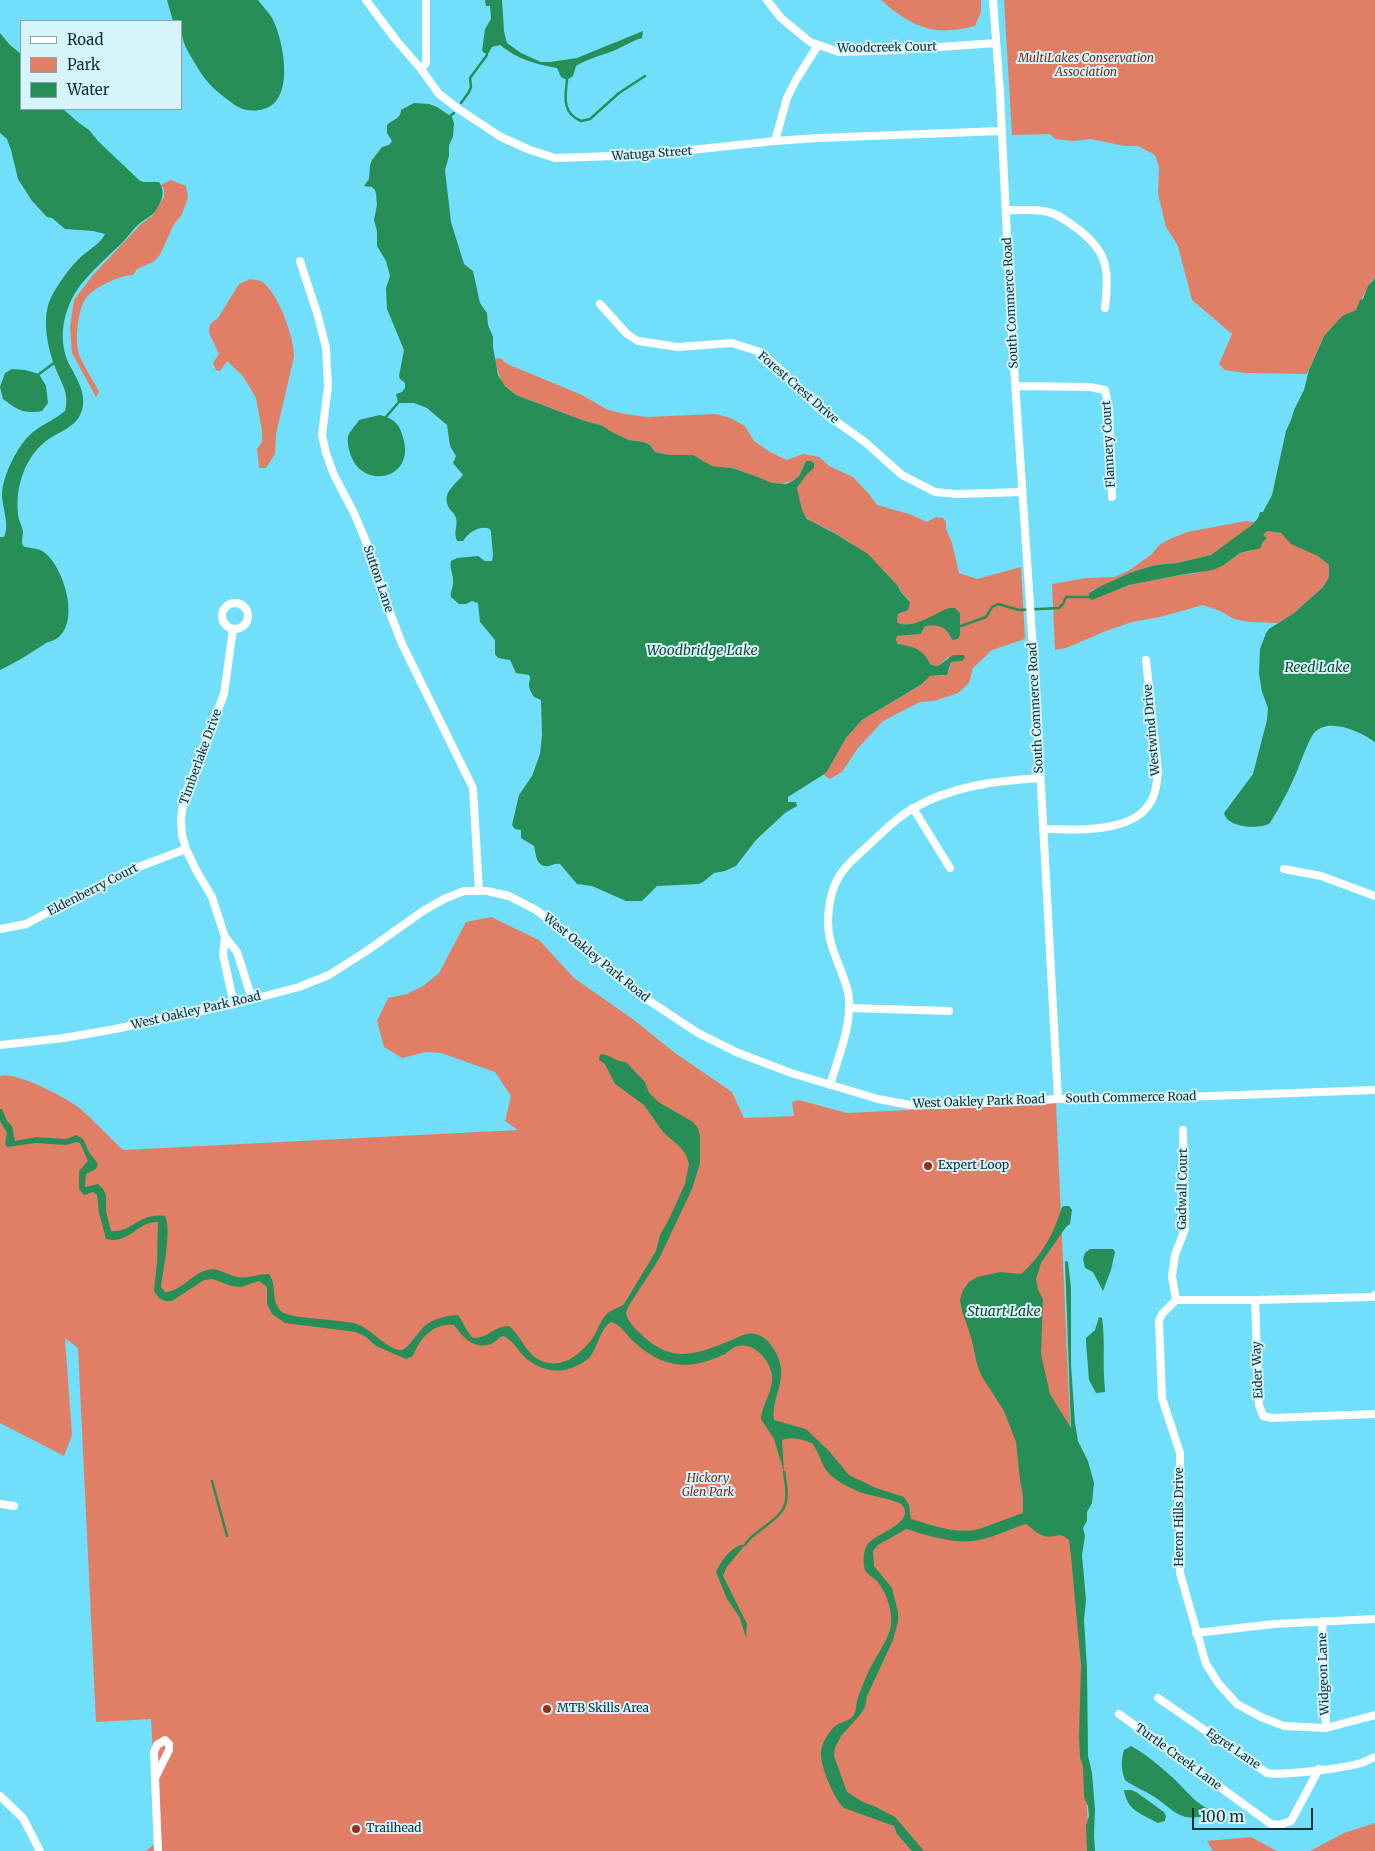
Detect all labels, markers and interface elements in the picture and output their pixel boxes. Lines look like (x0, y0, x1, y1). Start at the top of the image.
legend (20, 20, 182, 110)
text: Road (67, 30, 103, 49)
street label: Woodcreek Court (837, 40, 937, 56)
park label: MultiLakes Conservation Association (1018, 52, 1154, 80)
text: Park (67, 55, 100, 74)
text: Water (67, 80, 109, 99)
street label: Watuga Street (611, 144, 693, 164)
street label: South Commerce Road (1000, 237, 1022, 369)
street label: Forest Crest Drive (755, 349, 841, 427)
street label: Flannery Court (1100, 400, 1118, 488)
street label: Sutton Lane (360, 544, 396, 614)
street label: South Commerce Road (1025, 642, 1047, 774)
water label: Woodbridge Lake (646, 643, 758, 659)
water label: Reed Lake (1284, 660, 1350, 676)
street label: Westwind Drive (1141, 684, 1163, 776)
street label: Timberlake Drive (177, 707, 225, 807)
street label: Eldenberry Court (45, 861, 141, 919)
street label: West Oakley Park Road (540, 911, 652, 1005)
street label: West Oakley Park Road (130, 989, 262, 1033)
street label: South Commerce Road (1065, 1090, 1197, 1106)
street label: West Oakley Park Road (913, 1092, 1045, 1112)
street label: Gadwall Court (1175, 1148, 1191, 1230)
place label: Expert Loop (938, 1159, 1009, 1173)
marker: Expert Loop (922, 1160, 934, 1172)
water label: Stuart Lake (967, 1304, 1041, 1320)
street label: Eider Way (1250, 1341, 1266, 1399)
street label: Heron Hills Drive (1173, 1467, 1187, 1567)
park label: Hickory Glen Park (682, 1472, 734, 1500)
street label: Widgeon Lane (1315, 1632, 1333, 1716)
place label: MTB Skills Area (557, 1702, 649, 1716)
marker: MTB Skills Area (541, 1703, 553, 1715)
street label: Turtle Creek Lane (1132, 1721, 1224, 1793)
street label: Egret Lane (1203, 1726, 1263, 1772)
scale bar (1195, 1798, 1316, 1830)
text: 100 m (1200, 1807, 1244, 1826)
place label: Trailhead (366, 1822, 421, 1836)
marker: Trailhead (350, 1823, 362, 1835)

